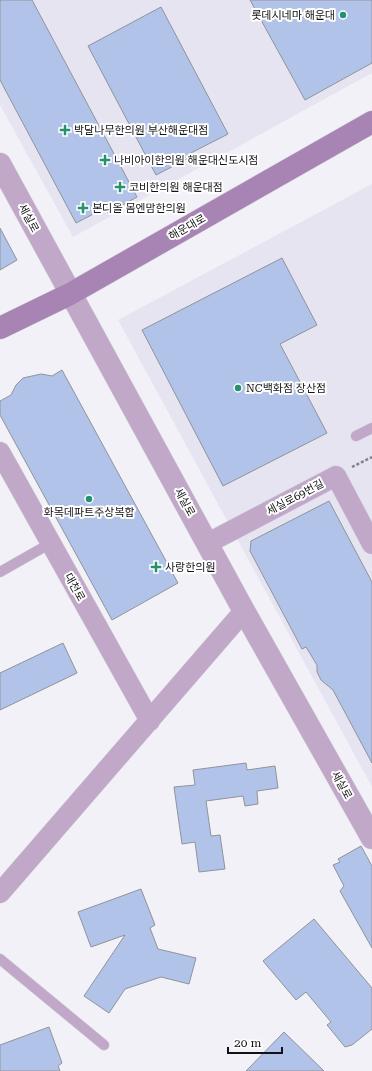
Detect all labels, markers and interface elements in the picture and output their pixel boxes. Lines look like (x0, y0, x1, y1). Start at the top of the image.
place label: 롯데시네마 해운대 (251, 9, 335, 22)
marker: 롯데시네마 해운대 (338, 10, 348, 20)
marker: 박달나무한의원 부산해운대점 (59, 124, 71, 136)
place label: 박달나무한의원 부산해운대점 (74, 124, 208, 137)
marker: 나비아이한의원 해운대신도시점 (99, 154, 111, 166)
place label: 나비아이한의원 해운대신도시점 (114, 154, 258, 167)
marker: 코비한의원 해운대점 (114, 181, 126, 193)
place label: 코비한의원 해운대점 (129, 181, 223, 194)
street label: 세실로 (16, 202, 41, 235)
marker: 본디올 몸엔맘한의원 (77, 202, 89, 214)
place label: 본디올 몸엔맘한의원 (92, 202, 186, 215)
street label: 해운대로 (166, 212, 208, 243)
place label: NC백화점 장산점 (246, 382, 326, 395)
marker: NC백화점 장산점 (233, 383, 243, 393)
street label: 세실로69번길 (264, 477, 326, 518)
street label: 세실로 (172, 486, 198, 519)
marker: 화목데파트주상복합 (84, 494, 94, 504)
place label: 화목데파트주상복합 (43, 506, 135, 519)
marker: 사랑한의원 (150, 561, 162, 573)
place label: 사랑한의원 (165, 561, 216, 574)
street label: 대천로 (62, 571, 88, 604)
street label: 세실로 (329, 769, 355, 802)
scale bar (228, 1029, 282, 1055)
text: 20 m (234, 1036, 261, 1050)

